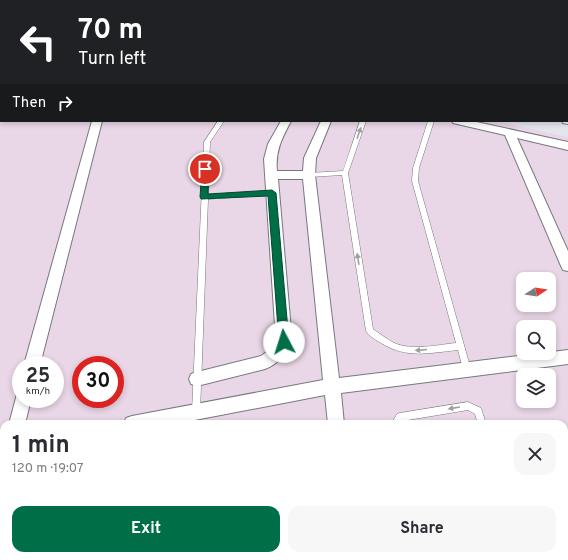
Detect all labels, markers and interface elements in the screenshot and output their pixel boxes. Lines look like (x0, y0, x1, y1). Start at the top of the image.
text: 70 m (78, 13, 143, 49)
icon: left (12, 16, 64, 68)
text: Turn left (78, 48, 146, 71)
icon: right (54, 92, 76, 114)
text: Then (12, 94, 46, 113)
one-way arrow (356, 126, 362, 138)
pin (188, 152, 222, 186)
icon: arrive (194, 158, 216, 180)
one-way arrow (355, 253, 361, 265)
north arrow (516, 272, 556, 312)
map controls (516, 272, 556, 408)
button: search (516, 320, 556, 360)
position arrow (263, 321, 305, 363)
one-way arrow (415, 347, 427, 354)
speed limit sign: 30 (72, 356, 124, 408)
text: 25 (26, 364, 50, 390)
button: layers (516, 368, 556, 408)
text: km/h (26, 385, 50, 398)
one-way arrow (448, 405, 460, 411)
text: 1 min (12, 431, 70, 461)
button: close (514, 433, 556, 475)
text: 120 m · 19:07 (12, 461, 84, 477)
button: Exit (12, 506, 280, 552)
button: Share (288, 506, 556, 552)

